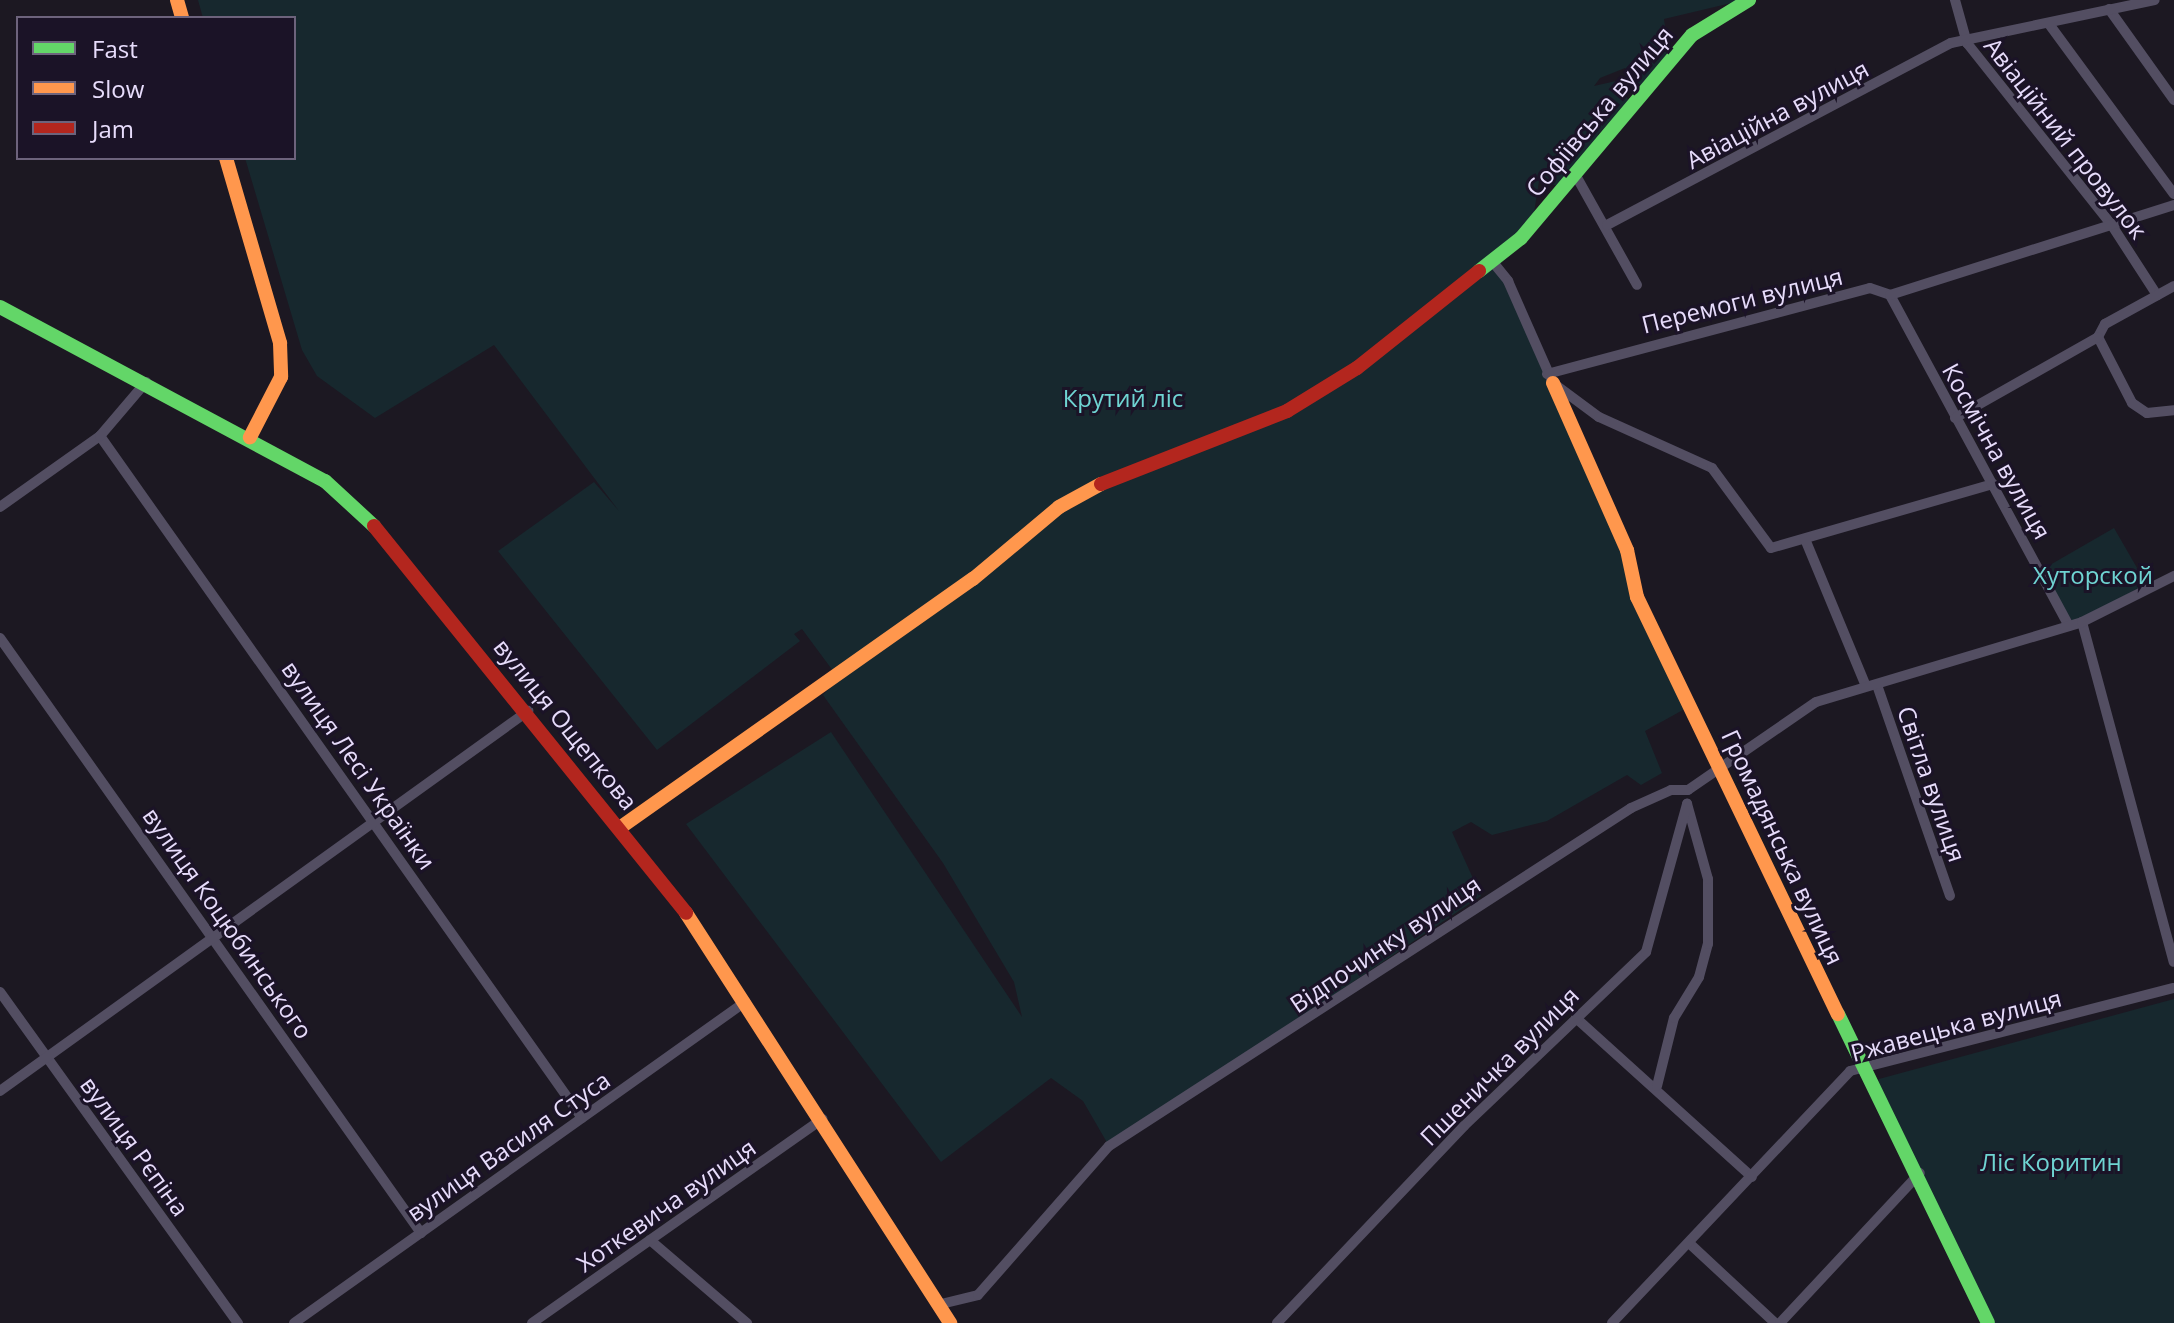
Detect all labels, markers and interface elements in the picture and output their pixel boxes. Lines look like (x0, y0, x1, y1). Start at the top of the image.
legend (16, 16, 296, 160)
street label: Софіївська вулиця (1519, 20, 1679, 202)
text: Fast (92, 32, 138, 65)
street label: Авіаційний провулок (1979, 32, 2153, 244)
street label: Авіаційна вулиця (1681, 54, 1873, 174)
text: Slow (92, 72, 144, 105)
text: Jam (92, 112, 134, 145)
street label: Перемоги вулиця (1639, 261, 1845, 339)
street label: Космічна вулиця (1937, 358, 2057, 544)
park label: Крутий ліс (1063, 384, 1183, 412)
park label: Хуторской (2033, 561, 2153, 589)
street label: вулиця Ощепкова (488, 633, 644, 815)
street label: вулиця Лесі Українки (276, 655, 442, 875)
street label: Світла вулиця (1892, 702, 1972, 866)
street label: Громадянська вулиця (1716, 725, 1850, 969)
street label: вулиця Коцюбинського (137, 802, 319, 1044)
street label: Відпочинку вулиця (1284, 870, 1486, 1018)
street label: Пшеничка вулиця (1414, 981, 1584, 1151)
street label: Ржавецька вулиця (1848, 983, 2064, 1067)
street label: вулиця Василя Стуса (401, 1065, 615, 1227)
street label: вулиця Рєпіна (75, 1071, 195, 1221)
street label: Хоткевича вулиця (571, 1132, 761, 1278)
park label: Ліс Коритин (1980, 1148, 2122, 1176)

